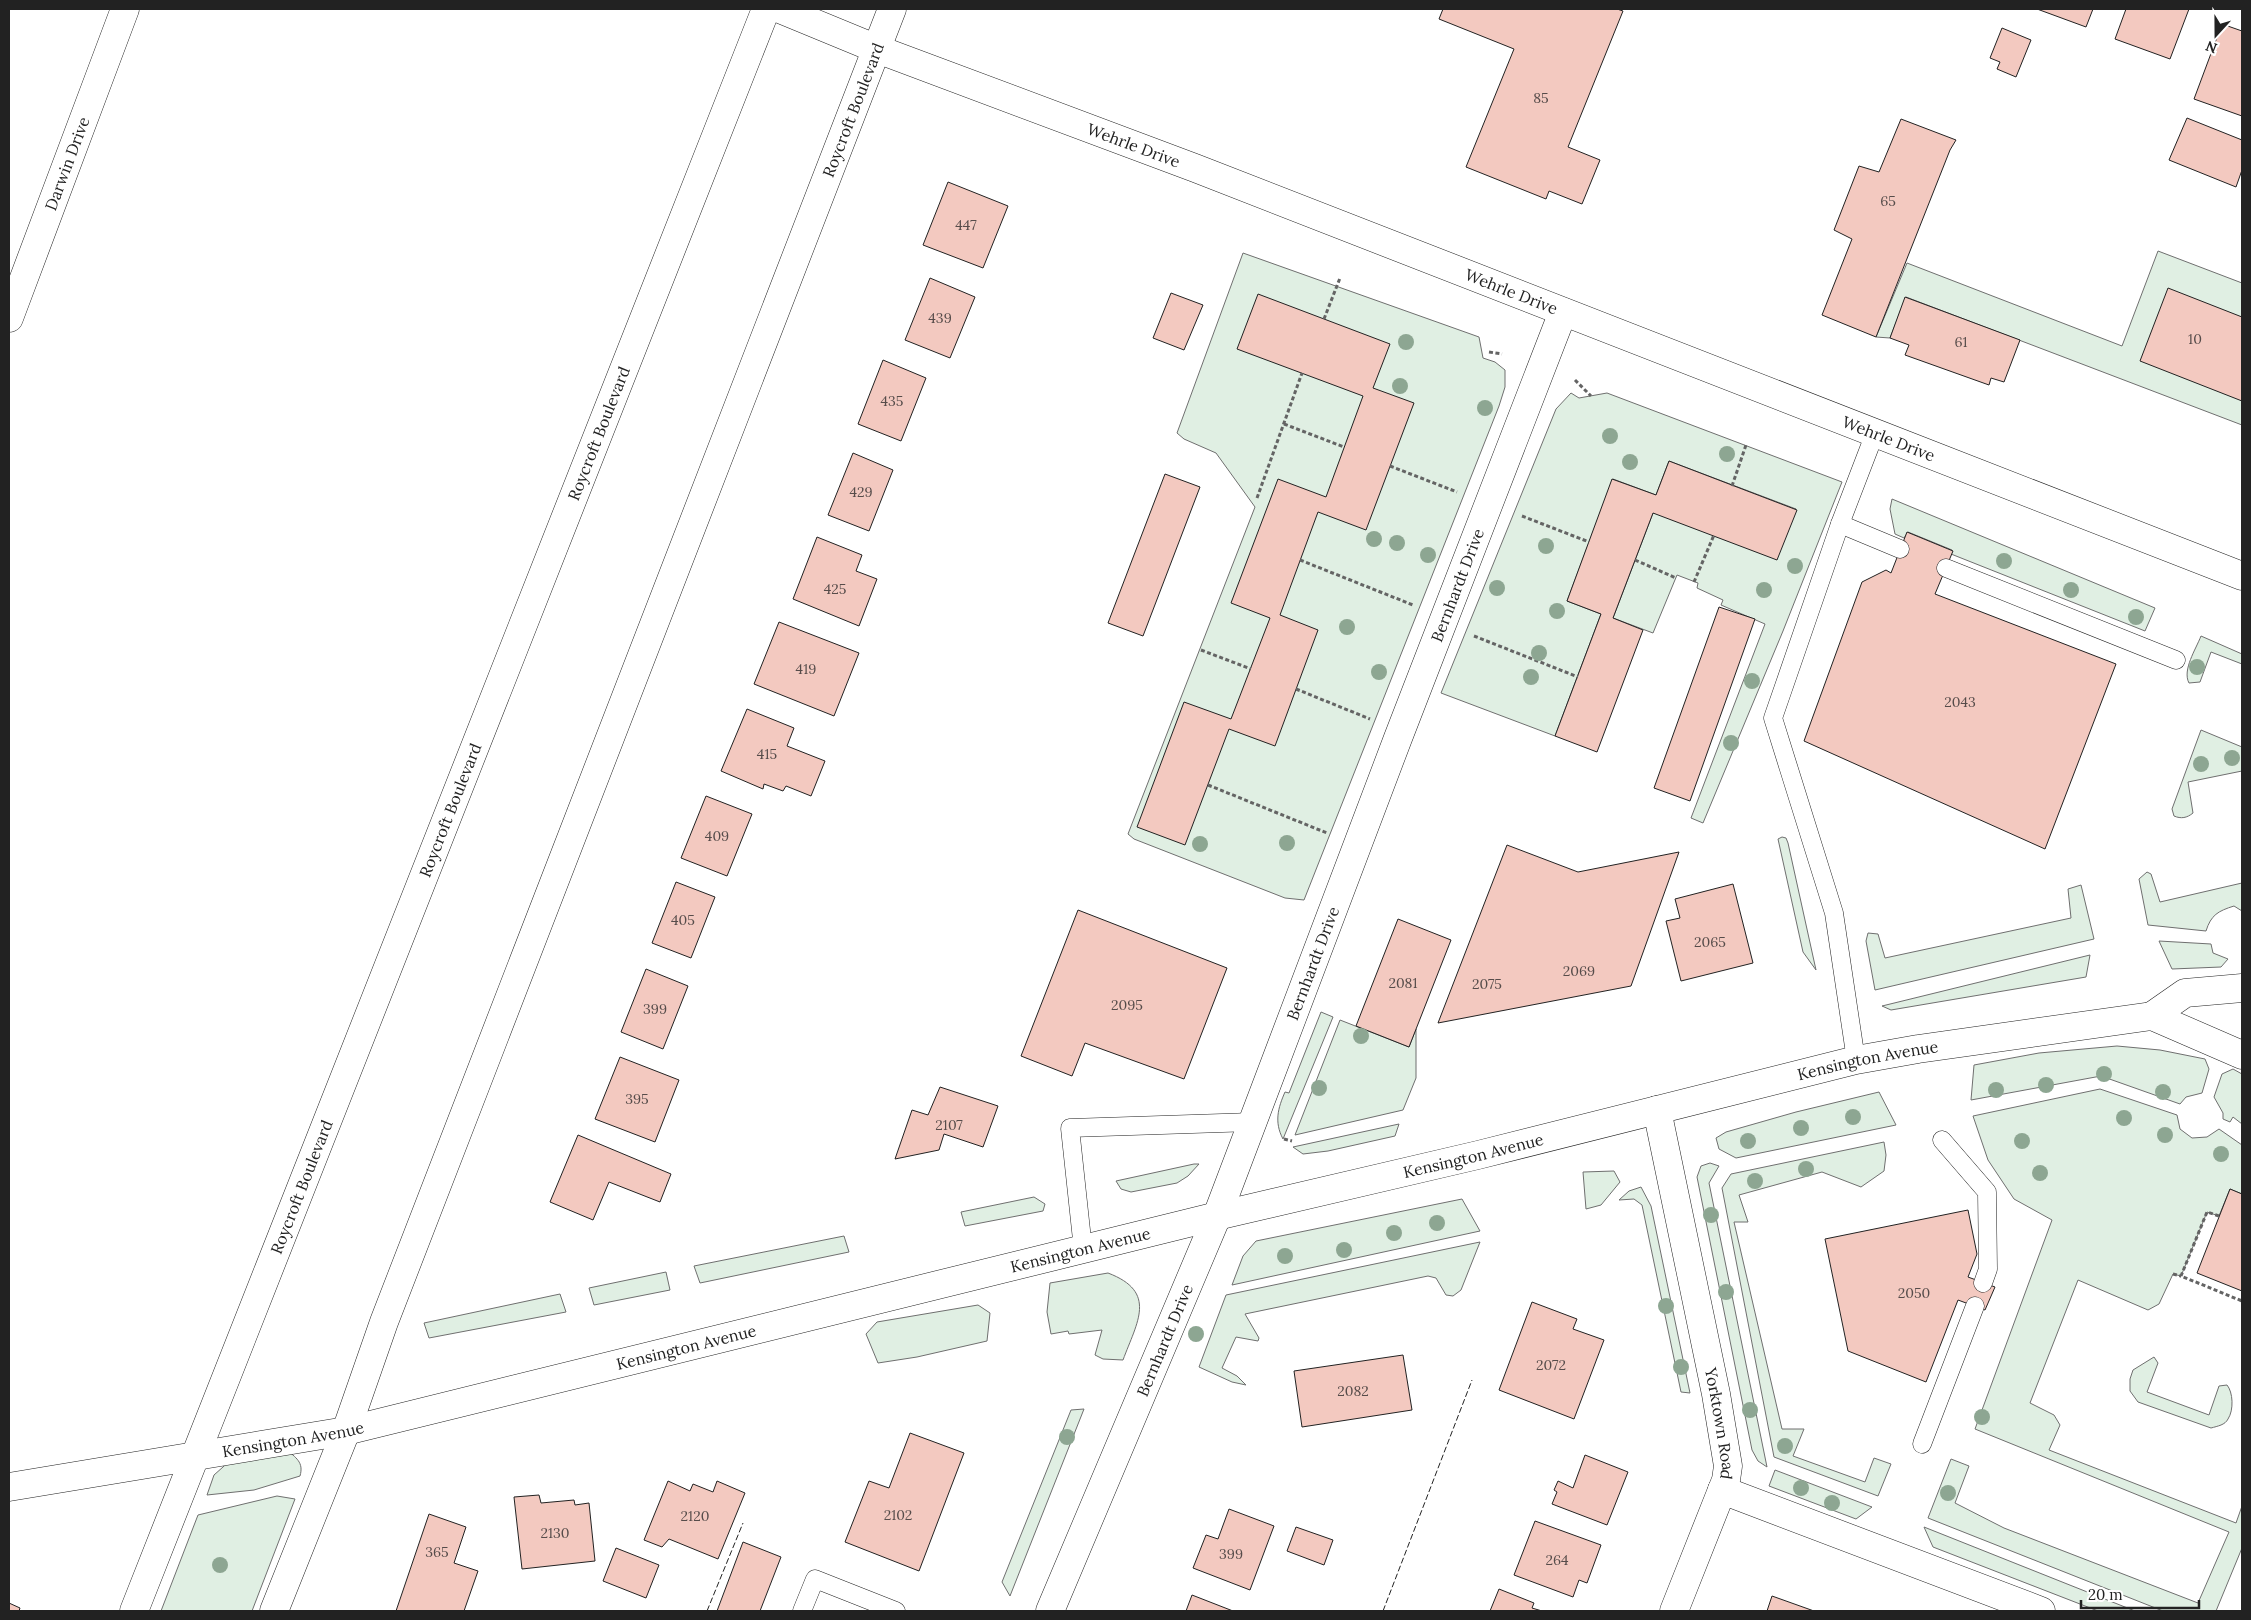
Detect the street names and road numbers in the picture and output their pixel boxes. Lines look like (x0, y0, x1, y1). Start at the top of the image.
street label: Roycroft Boulevard (818, 39, 888, 180)
street label: Darwin Drive (40, 114, 94, 213)
street label: Wehrle Drive (1084, 119, 1183, 172)
street label: Wehrle Drive (1462, 264, 1561, 318)
street label: Roycroft Boulevard (563, 363, 634, 503)
street label: Wehrle Drive (1840, 411, 1938, 466)
street label: Bernhardt Drive (1426, 525, 1488, 645)
street label: Roycroft Boulevard (415, 740, 486, 880)
street label: Bernhardt Drive (1282, 903, 1343, 1023)
street label: Kensington Avenue (1795, 1036, 1940, 1084)
street label: Roycroft Boulevard (266, 1116, 337, 1257)
street label: Kensington Avenue (1401, 1129, 1546, 1182)
street label: Kensington Avenue (1008, 1223, 1153, 1277)
street label: Bernhardt Drive (1132, 1281, 1197, 1399)
street label: Kensington Avenue (614, 1320, 759, 1374)
street label: Yorktown Road (1701, 1365, 1739, 1481)
street label: Kensington Avenue (221, 1417, 366, 1461)

